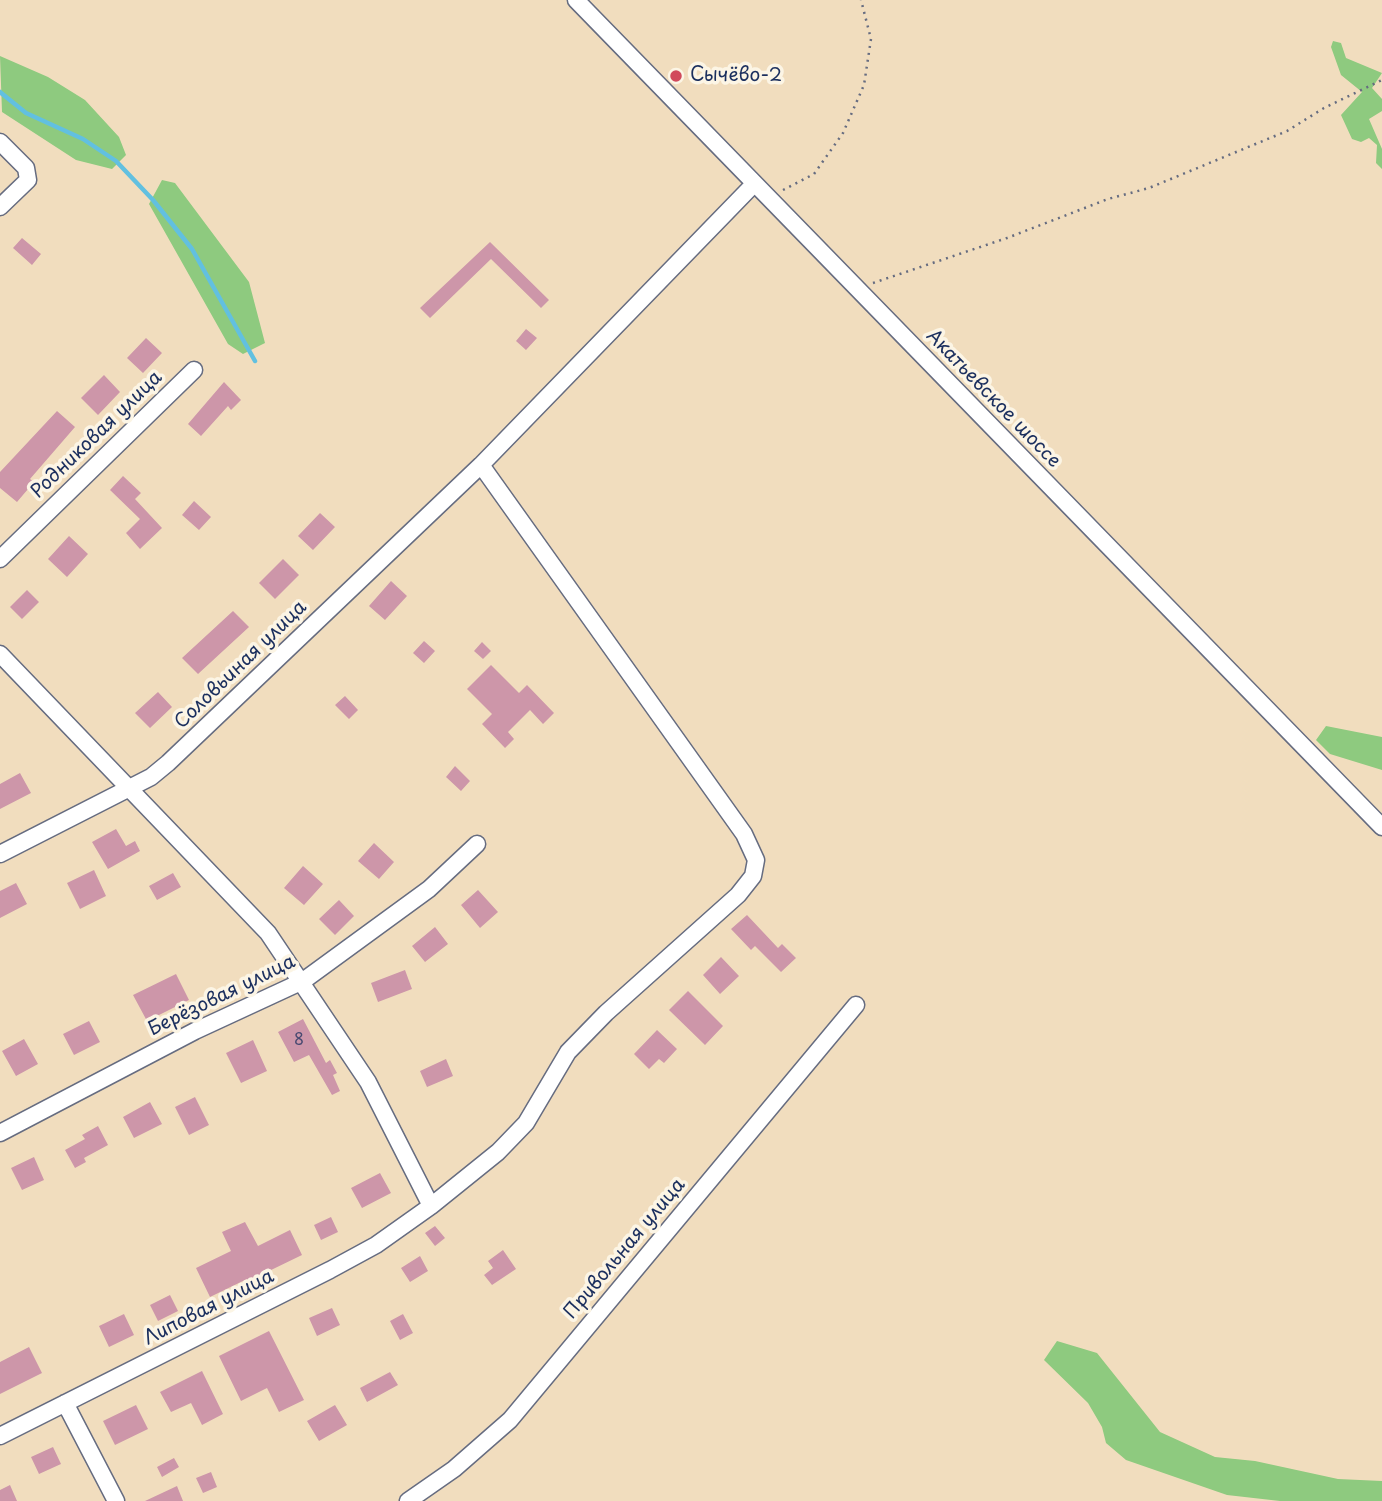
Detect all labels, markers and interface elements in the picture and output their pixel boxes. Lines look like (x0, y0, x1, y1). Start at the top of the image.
place label: Сычёво-2 (690, 65, 782, 87)
marker: Сычёво-2 (668, 68, 684, 84)
street label: Акатьевское шоссе (921, 325, 1065, 473)
street label: Родниковая улица (27, 367, 167, 503)
street label: Соловьиная улица (170, 596, 312, 734)
street label: Берёзовая улица (145, 951, 299, 1041)
house number: 8 (294, 1031, 304, 1051)
street label: Привольная улица (560, 1174, 690, 1324)
street label: Липовая улица (140, 1265, 278, 1351)

